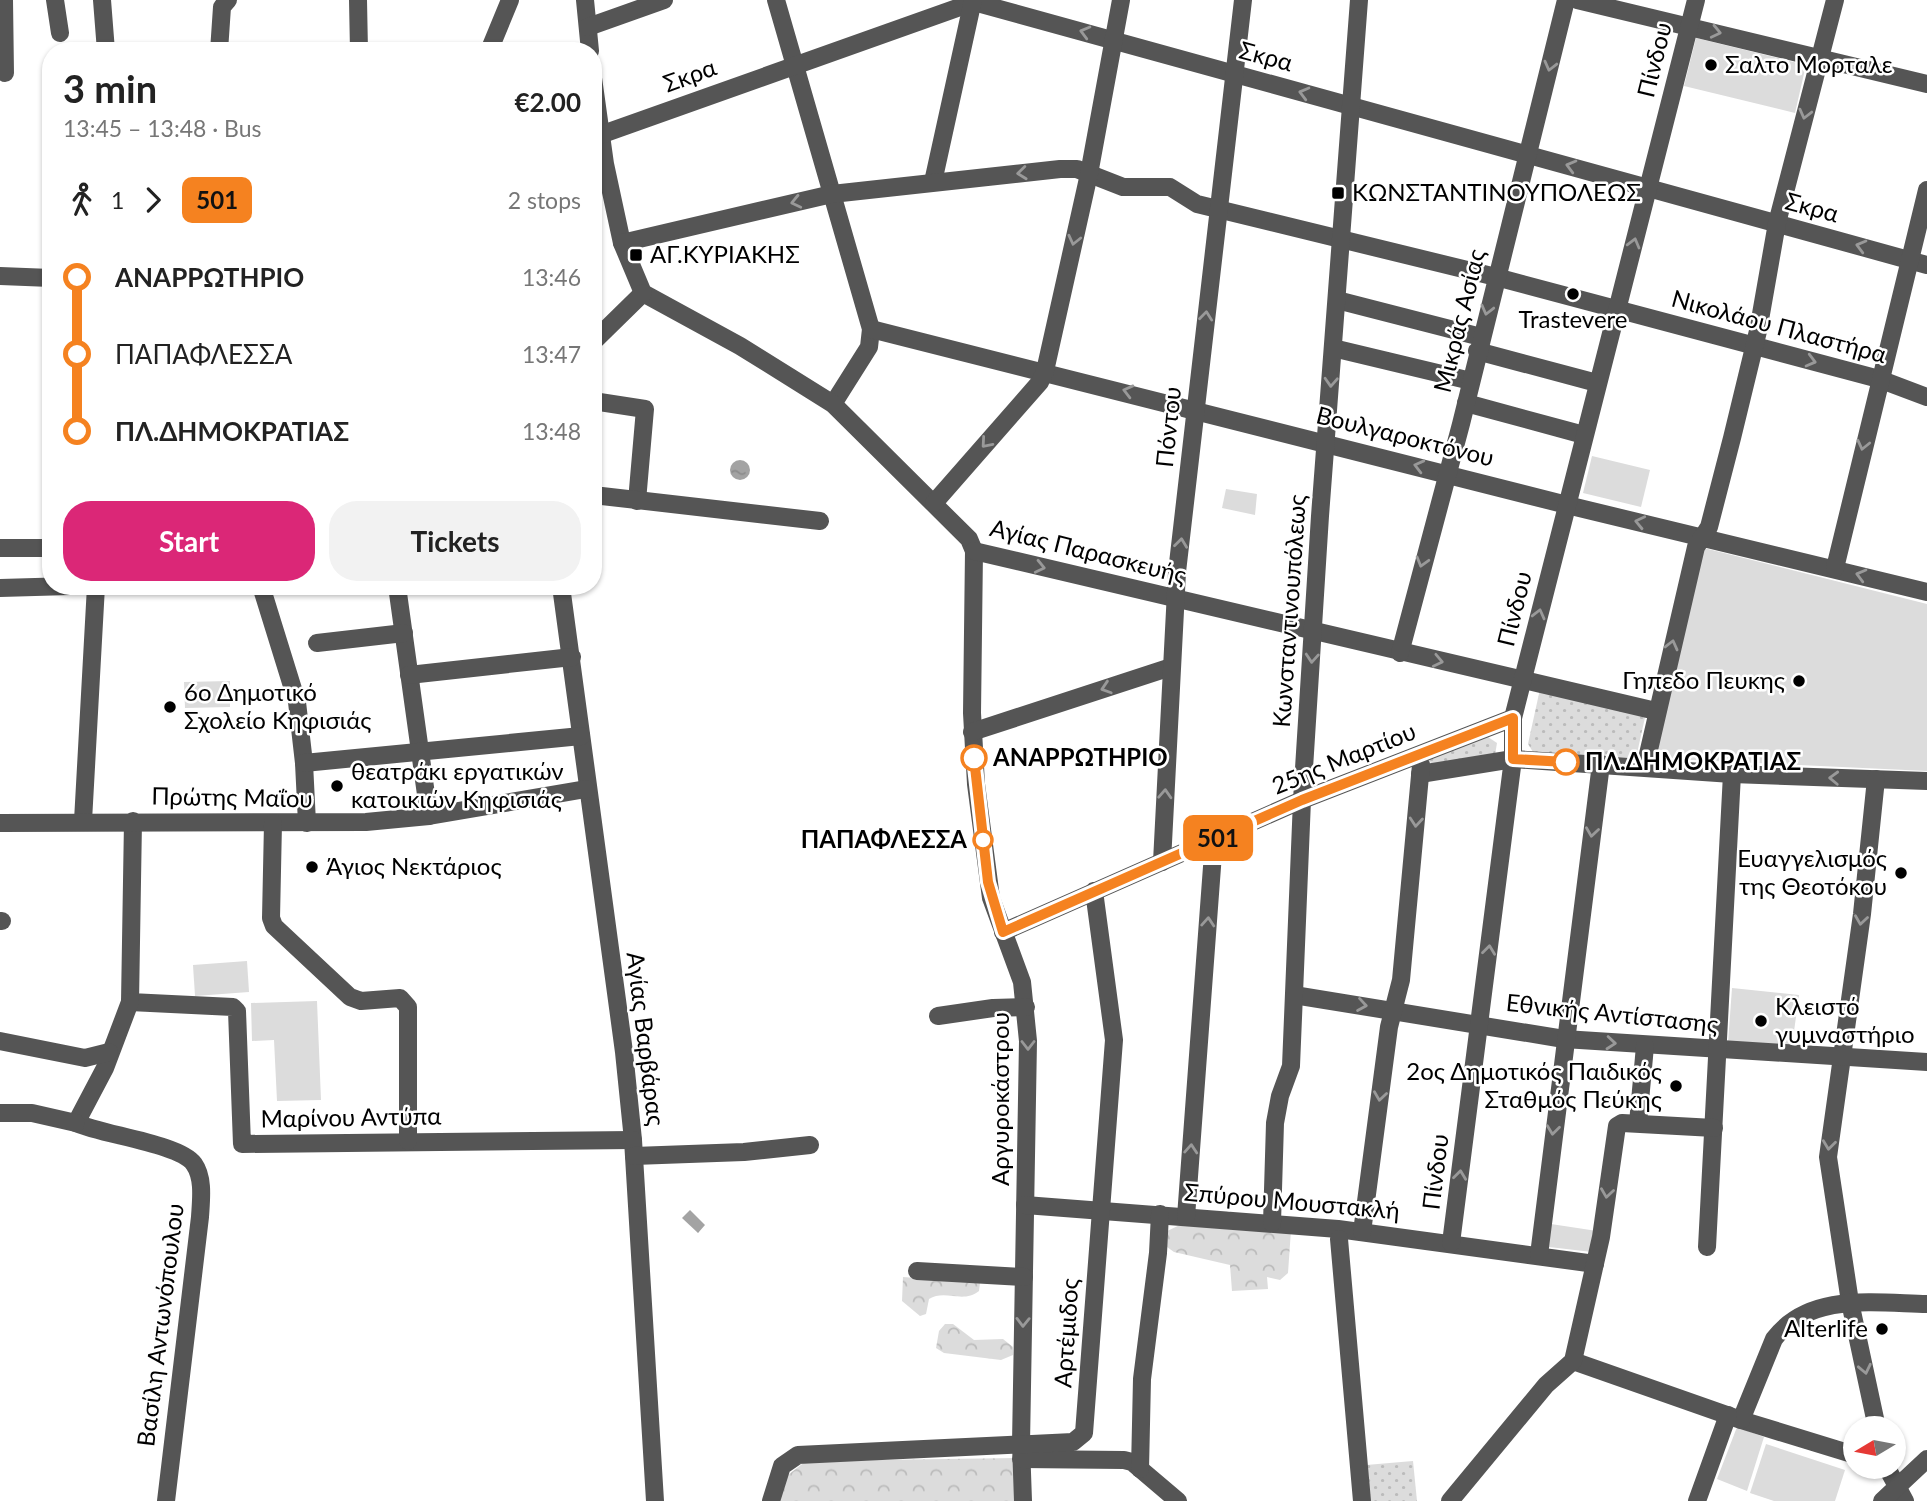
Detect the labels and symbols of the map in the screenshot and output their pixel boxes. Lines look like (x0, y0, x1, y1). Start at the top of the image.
street label: Πίνδου (1630, 19, 1677, 100)
one-way arrow (1709, 24, 1721, 38)
one-way arrow (1079, 26, 1091, 41)
street label: Σκρα (1236, 35, 1297, 77)
place label: Σαλτο Μορταλε (1725, 49, 1893, 78)
street label: Σκρα (659, 51, 721, 97)
marker: Σαλτο Μορταλε (1703, 57, 1719, 73)
one-way arrow (1544, 60, 1559, 72)
one-way arrow (1299, 87, 1311, 101)
one-way arrow (1799, 107, 1813, 119)
one-way arrow (1565, 160, 1577, 175)
one-way arrow (1016, 165, 1027, 180)
place label: ΚΩΝΣΤΑΝΤΙΝΟΥΠΟΛΕΩΣ (1352, 177, 1641, 206)
marker: ΚΩΝΣΤΑΝΤΙΝΟΥΠΟΛΕΩΣ (1330, 185, 1346, 201)
street label: Σκρα (1782, 186, 1843, 228)
one-way arrow (790, 194, 802, 208)
one-way arrow (1068, 234, 1082, 246)
one-way arrow (1626, 237, 1640, 249)
place label: ΑΓ.ΚΥΡΙΑΚΗΣ (650, 239, 800, 268)
one-way arrow (1855, 240, 1867, 255)
street label: Μικράς Ασίας (1427, 246, 1490, 395)
marker: ΑΓ.ΚΥΡΙΑΚΗΣ (628, 247, 644, 263)
street label: Νικολάου Πλαστήρα (1669, 283, 1891, 368)
marker: Trastevere (1565, 286, 1581, 302)
one-way arrow (1481, 304, 1495, 316)
place label: Trastevere (1519, 304, 1628, 333)
one-way arrow (1198, 311, 1213, 322)
one-way arrow (1805, 353, 1817, 367)
one-way arrow (1324, 377, 1339, 388)
one-way arrow (1122, 385, 1134, 399)
street label: Πόντου (1149, 385, 1186, 469)
street label: Βουλγαροκτόνου (1313, 399, 1497, 472)
one-way arrow (982, 435, 994, 448)
one-way arrow (1857, 439, 1872, 451)
one-way arrow (1414, 460, 1426, 474)
street label: Κωνσταντινουπόλεως (1266, 493, 1311, 728)
street label: Αγίας Παρασκευής (987, 512, 1189, 589)
one-way arrow (1634, 516, 1646, 530)
one-way arrow (1173, 537, 1188, 548)
one-way arrow (1416, 556, 1431, 568)
one-way arrow (1034, 558, 1046, 573)
street label: Πίνδου (1490, 568, 1537, 649)
one-way arrow (1855, 569, 1867, 583)
one-way arrow (1531, 608, 1545, 620)
one-way arrow (1664, 639, 1679, 651)
one-way arrow (1305, 653, 1320, 664)
one-way arrow (1432, 653, 1444, 668)
place label: Γηπεδο Πευκης (1622, 665, 1785, 694)
marker: Γηπεδο Πευκης (1791, 673, 1807, 689)
place label: 6ο Δημοτικό Σχολείο Κηφισιάς (184, 677, 371, 734)
one-way arrow (1101, 680, 1113, 695)
marker: 6ο Δημοτικό Σχολείο Κηφισιάς (162, 699, 178, 715)
street label: 25ης Μαρτίου (1267, 716, 1420, 800)
place label: ΑΝΑΡΡΩΤΗΡΙΟ (992, 742, 1168, 771)
marker: ΑΝΑΡΡΩΤΗΡΙΟ (961, 745, 987, 771)
place label: ΠΛ.ΔΗΜΟΚΡΑΤΙΑΣ (1585, 746, 1801, 775)
marker: ΠΛ.ΔΗΜΟΚΡΑΤΙΑΣ (1553, 749, 1579, 775)
place label: θεατράκι εργατικών κατοικιών Κηφισιάς (351, 756, 564, 813)
one-way arrow (1829, 770, 1840, 785)
marker: θεατράκι εργατικών κατοικιών Κηφισιάς (329, 778, 345, 794)
street label: Πρώτης Μαΐου (151, 781, 313, 812)
one-way arrow (1157, 788, 1172, 799)
line badge: 501 (1178, 815, 1258, 861)
one-way arrow (1408, 816, 1423, 828)
place label: ΠΑΠΑΦΛΕΣΣΑ (801, 824, 967, 853)
one-way arrow (1585, 826, 1600, 838)
marker: ΠΑΠΑΦΛΕΣΣΑ (973, 830, 993, 850)
place label: Ευαγγελισμός της Θεοτόκου (1737, 843, 1887, 900)
place label: Άγιος Νεκτάριος (326, 851, 502, 880)
marker: Άγιος Νεκτάριος (304, 859, 320, 875)
marker: Ευαγγελισμός της Θεοτόκου (1893, 865, 1909, 881)
one-way arrow (1854, 914, 1869, 926)
one-way arrow (1200, 916, 1215, 927)
one-way arrow (1481, 944, 1496, 956)
street label: Αγίας Βαρβάρας (621, 950, 672, 1128)
street label: Εθνικής Αντίστασης (1505, 987, 1719, 1038)
place label: Κλειστό γυμναστήριο (1775, 991, 1915, 1048)
one-way arrow (1356, 997, 1368, 1012)
street label: Αργυροκάστρου (985, 1012, 1014, 1186)
marker: Κλειστό γυμναστήριο (1753, 1013, 1769, 1029)
one-way arrow (1606, 1035, 1617, 1050)
one-way arrow (1020, 1040, 1036, 1051)
place label: 2ος Δημοτικός Παιδικός Σταθμός Πεύκης (1406, 1056, 1662, 1113)
marker: 2ος Δημοτικός Παιδικός Σταθμός Πεύκης (1668, 1078, 1684, 1094)
one-way arrow (1373, 1090, 1388, 1102)
street label: Μαρίνου Αντύπα (260, 1100, 442, 1133)
one-way arrow (1546, 1125, 1561, 1136)
street label: Πίνδου (1415, 1132, 1454, 1211)
one-way arrow (1822, 1140, 1837, 1151)
one-way arrow (1183, 1143, 1198, 1154)
one-way arrow (1452, 1169, 1467, 1181)
street label: Σπύρου Μουστακλή (1183, 1177, 1401, 1224)
one-way arrow (1600, 1187, 1615, 1199)
street label: Βασίλη Αντωνόπουλου (130, 1202, 189, 1448)
street label: Αρτέμιδος (1047, 1277, 1084, 1389)
place label: Alterlife (1784, 1313, 1868, 1342)
one-way arrow (1015, 1317, 1031, 1327)
marker: Alterlife (1874, 1321, 1890, 1337)
one-way arrow (1856, 1363, 1871, 1375)
north arrow (1843, 1416, 1906, 1479)

